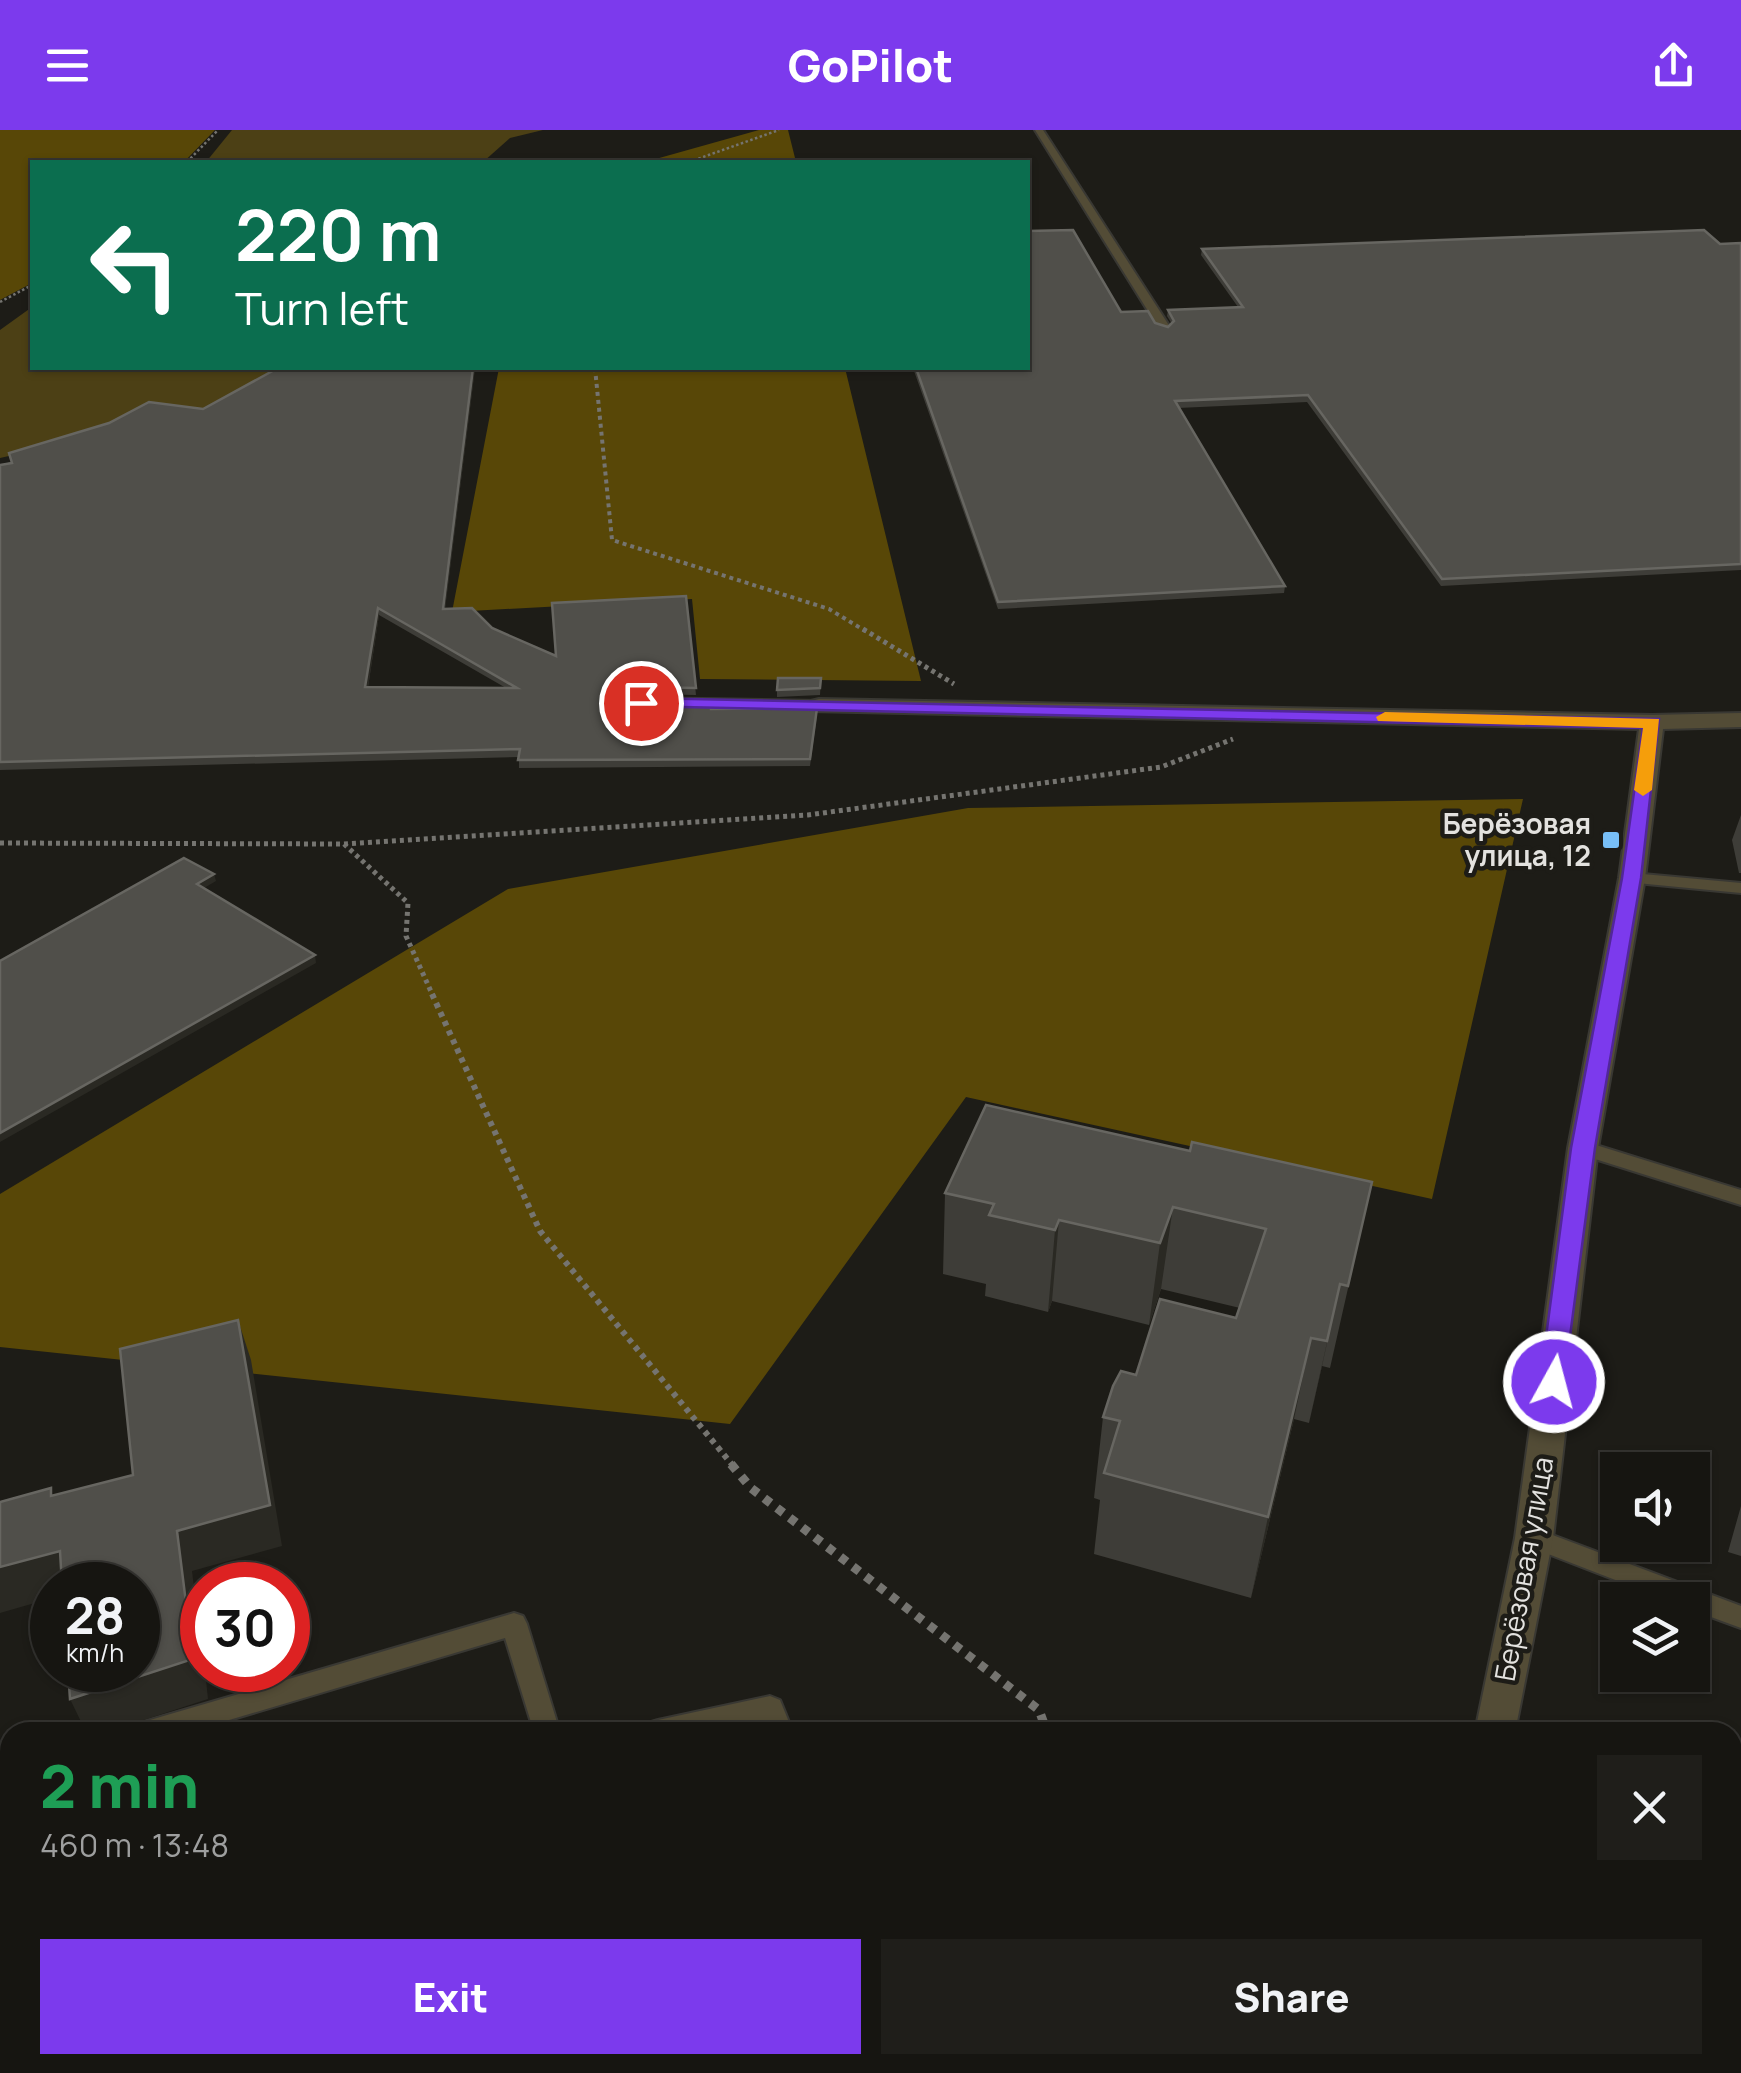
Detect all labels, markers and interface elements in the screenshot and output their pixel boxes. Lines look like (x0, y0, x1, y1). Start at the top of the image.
text: GoPilot (788, 34, 953, 96)
icon: menu (40, 38, 95, 93)
icon: share (1646, 38, 1701, 93)
text: 220 m (235, 186, 441, 282)
icon: left (70, 200, 200, 330)
text: Turn left (235, 277, 409, 339)
pin (599, 661, 684, 746)
icon: arrive (614, 676, 669, 731)
place label: Берёзовая улица, 12 (1443, 804, 1591, 874)
marker: Берёзовая улица, 12 (1600, 829, 1622, 851)
position arrow (1502, 1330, 1606, 1434)
map controls (1600, 1452, 1710, 1692)
button: sound (1600, 1452, 1710, 1562)
street label: Берёзовая улица (1485, 1454, 1561, 1684)
speed limit sign: 30 (180, 1562, 310, 1692)
text: 28 (65, 1581, 125, 1649)
button: layers (1600, 1582, 1710, 1692)
text: km/h (66, 1635, 124, 1670)
text: 2 min (40, 1744, 199, 1826)
button: close (1597, 1755, 1702, 1860)
text: 460 m · 13:48 (40, 1823, 229, 1867)
button: Exit (40, 1939, 861, 2054)
button: Share (881, 1939, 1702, 2054)

